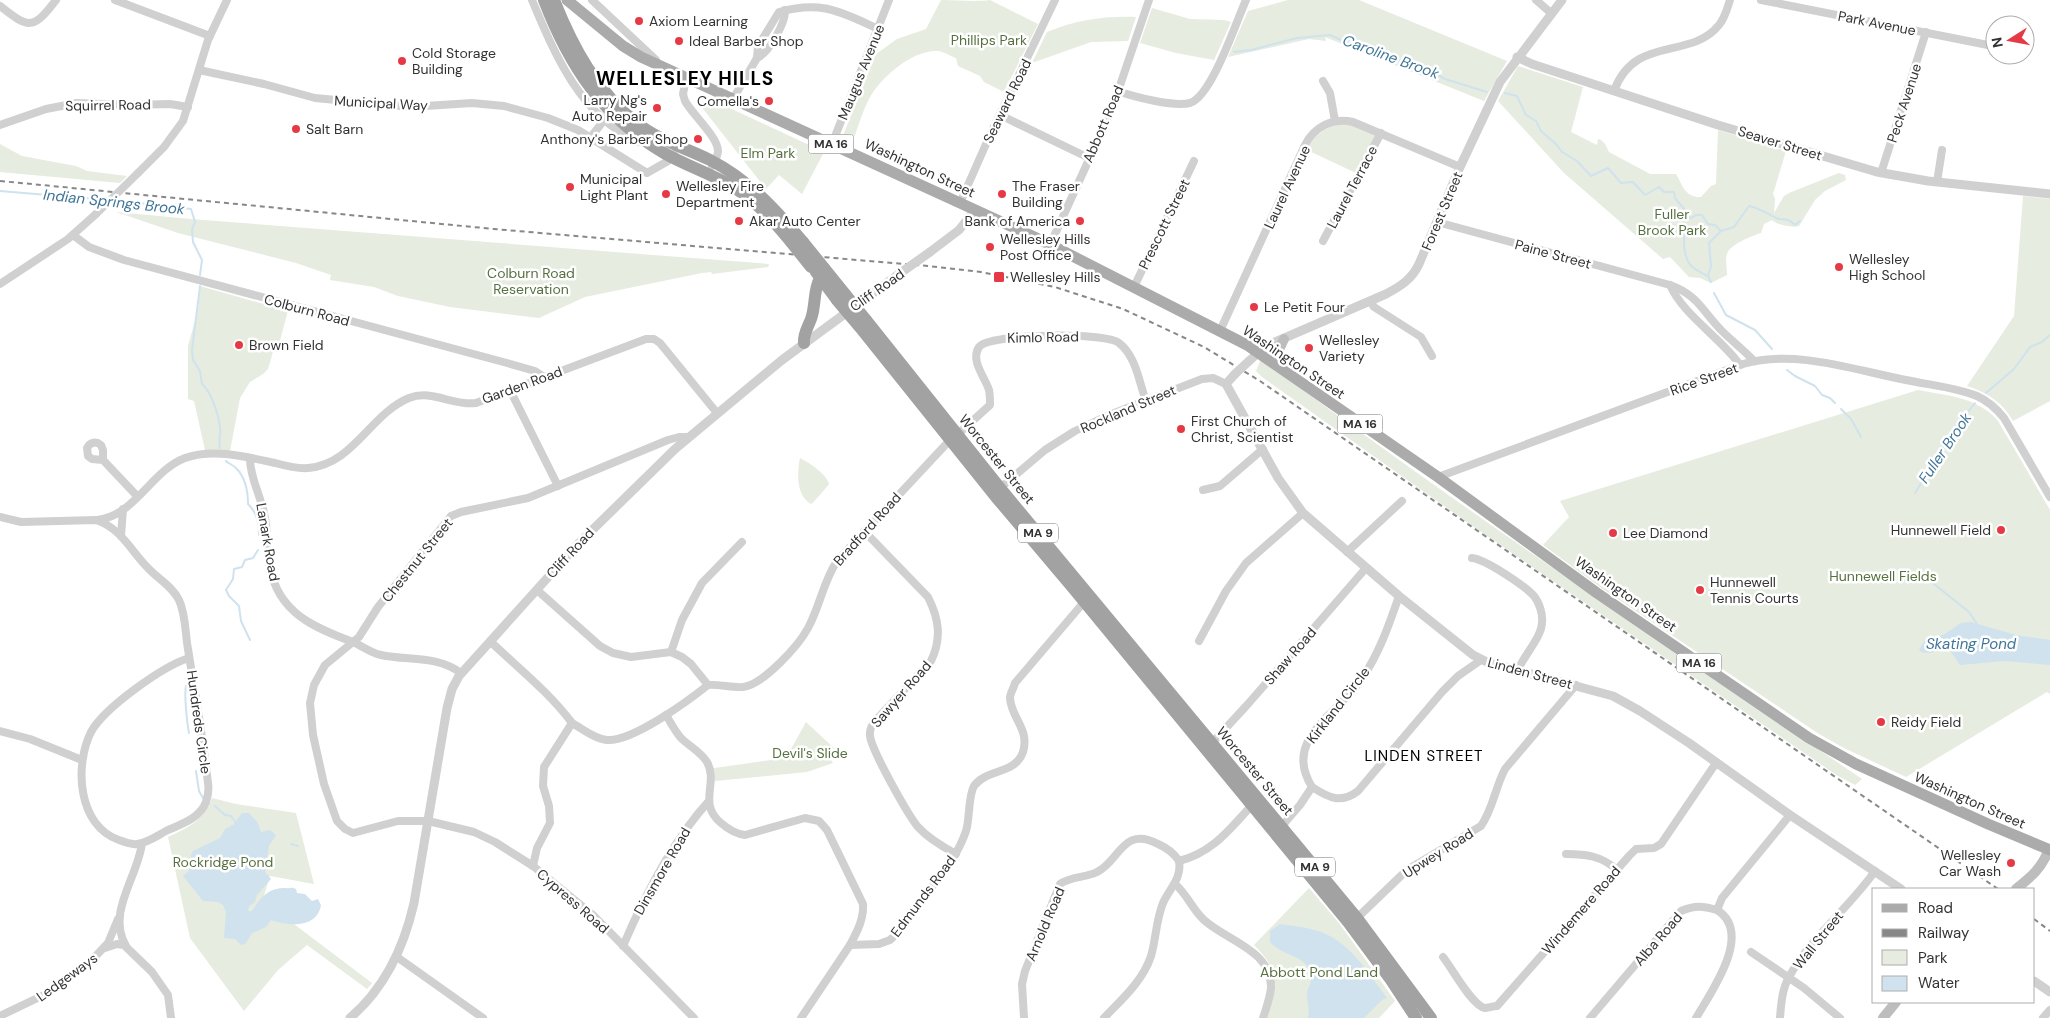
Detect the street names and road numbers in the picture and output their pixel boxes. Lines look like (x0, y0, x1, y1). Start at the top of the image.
street label: Park Avenue (1837, 7, 1918, 39)
street label: Maugus Avenue (834, 22, 888, 122)
street label: Seaward Road (979, 56, 1035, 146)
street label: Peck Avenue (1883, 61, 1925, 145)
street label: Abbott Road (1079, 83, 1127, 165)
street label: Municipal Way (334, 92, 429, 114)
street label: Squirrel Road (65, 95, 151, 115)
street label: Seaver Street (1736, 122, 1824, 164)
road number: MA 16 (808, 134, 854, 154)
street label: Washington Street (862, 135, 978, 201)
street label: Laurel Avenue (1260, 142, 1314, 232)
street label: Laurel Terrace (1323, 142, 1381, 231)
street label: Forest Street (1417, 169, 1467, 253)
street label: Prescott Street (1134, 176, 1194, 272)
street label: Paine Street (1513, 235, 1593, 273)
street label: Cliff Road (846, 265, 908, 315)
street label: Colburn Road (262, 290, 352, 330)
street label: Washington Street (1239, 321, 1349, 403)
street label: Kimlo Road (1007, 327, 1079, 347)
street label: Rice Street (1668, 358, 1740, 400)
street label: Garden Road (479, 362, 565, 408)
street label: Rockland Street (1077, 381, 1179, 437)
street label: Worcester Street (955, 410, 1039, 508)
road number: MA 16 (1338, 414, 1382, 434)
street label: Bradford Road (829, 488, 905, 570)
street label: Lanark Road (252, 501, 284, 583)
street label: Chestnut Street (378, 514, 456, 606)
street label: Cliff Road (542, 524, 598, 582)
road number: MA 9 (1018, 524, 1058, 542)
street label: Washington Street (1572, 552, 1680, 636)
street label: Shaw Road (1260, 623, 1320, 689)
street label: Linden Street (1486, 653, 1574, 693)
road number: MA 16 (1676, 654, 1722, 672)
street label: Sawyer Road (867, 657, 935, 731)
street label: Kirkland Circle (1302, 663, 1374, 747)
street label: Hundreds Circle (183, 669, 215, 775)
street label: Worcester Street (1213, 723, 1297, 819)
street label: Washington Street (1912, 767, 2028, 833)
street label: Dinsmore Road (630, 824, 694, 918)
street label: Upwey Road (1399, 824, 1477, 882)
street label: Edmunds Road (887, 852, 959, 940)
road number: MA 9 (1295, 858, 1335, 876)
street label: Windemere Road (1538, 862, 1624, 958)
street label: Cypress Road (533, 865, 613, 937)
street label: Arnold Road (1021, 884, 1069, 964)
street label: Wall Street (1789, 907, 1847, 973)
street label: Alba Road (1630, 909, 1686, 969)
street label: Ledgeways (33, 949, 101, 1005)

